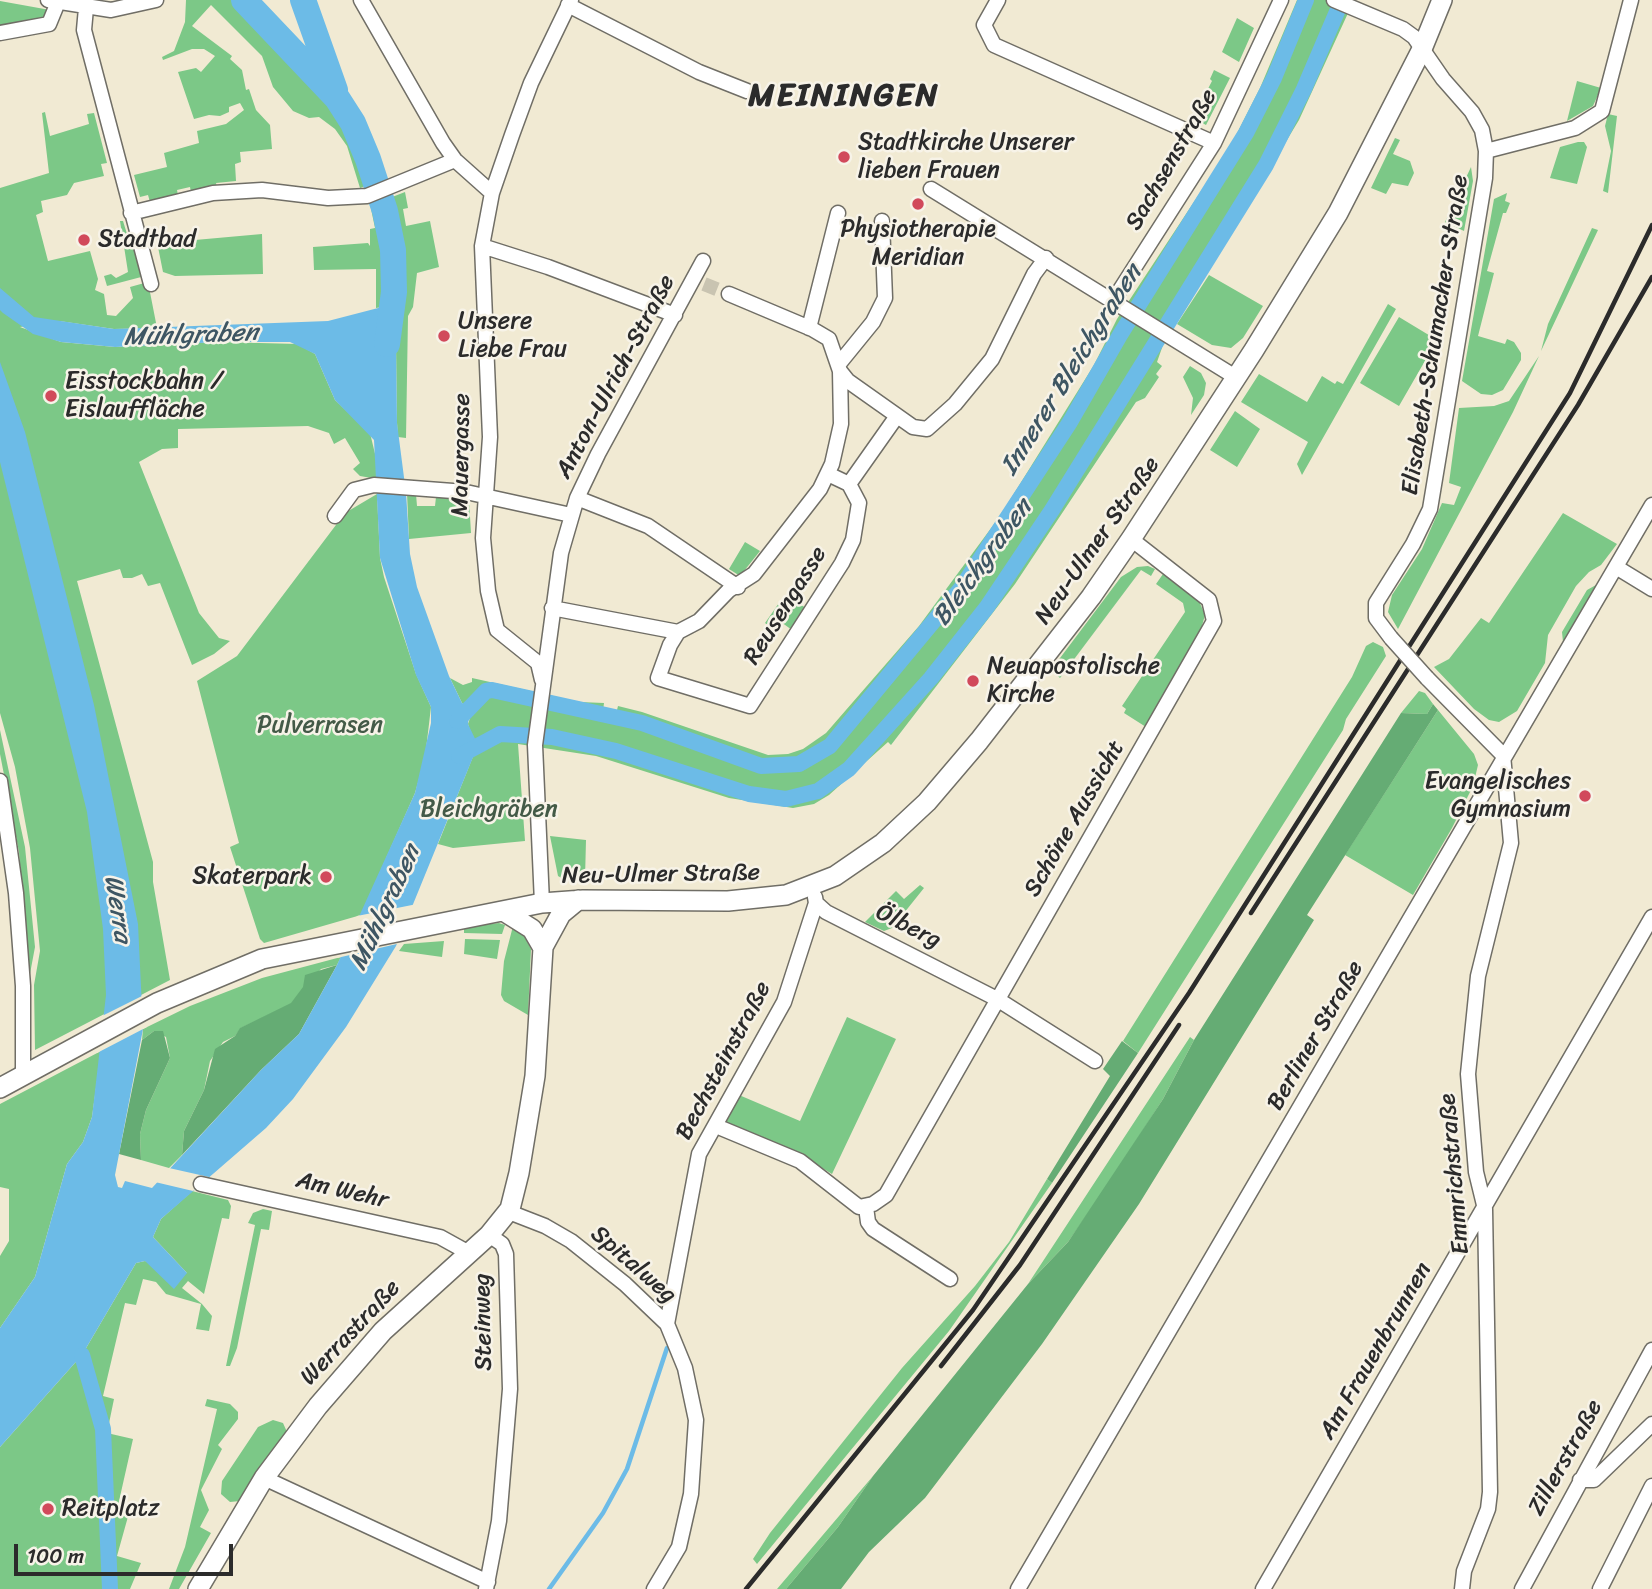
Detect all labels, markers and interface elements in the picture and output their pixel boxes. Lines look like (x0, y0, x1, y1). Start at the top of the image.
district label: MEININGEN (752, 78, 936, 116)
street label: Sachsenstraße (1120, 84, 1224, 236)
place label: Stadtkirche Unserer lieben Frauen (858, 129, 1074, 185)
marker: Stadtkirche Unserer lieben Frauen (836, 149, 852, 165)
street label: Elisabeth-Schumacher-Straße (1396, 173, 1476, 497)
marker: Physiotherapie Meridian (910, 196, 926, 212)
place label: Physiotherapie Meridian (840, 216, 996, 272)
place label: Stadtbad (98, 226, 196, 254)
marker: Stadtbad (76, 232, 92, 248)
water label: Innerer Bleichgraben (995, 259, 1149, 481)
street label: Anton-Ulrich-Straße (550, 270, 682, 484)
place label: Unsere Liebe Frau (458, 308, 567, 364)
water label: Mühlgraben (123, 318, 259, 354)
marker: Unsere Liebe Frau (436, 328, 452, 344)
place label: Eisstockbahn / Eislauffläche (65, 368, 222, 424)
marker: Eisstockbahn / Eislauffläche (43, 388, 59, 404)
street label: Mauergasse (447, 393, 477, 517)
street label: Neu-Ulmer Straße (1029, 452, 1167, 630)
water label: Bleichgraben (927, 494, 1039, 632)
street label: Reusengasse (738, 542, 834, 670)
place label: Neuapostolische Kirche (987, 653, 1160, 709)
marker: Neuapostolische Kirche (965, 673, 981, 689)
park label: Pulverrasen (257, 712, 383, 740)
street label: Schöne Aussicht (1019, 736, 1131, 902)
place label: Evangelisches Gymnasium (1425, 768, 1571, 824)
marker: Evangelisches Gymnasium (1577, 788, 1593, 804)
park label: Bleichgräben (420, 796, 558, 824)
water label: Mühlgraben (343, 841, 429, 975)
street label: Neu-Ulmer Straße (562, 859, 760, 891)
place label: Skaterpark (192, 863, 312, 891)
marker: Skaterpark (318, 869, 334, 885)
water label: Werra (96, 873, 138, 945)
street label: Ölberg (870, 898, 946, 956)
street label: Berliner Straße (1262, 956, 1370, 1116)
street label: Bechsteinstraße (670, 977, 778, 1145)
street label: Emmrichstraße (1434, 1092, 1476, 1256)
street label: Am Wehr (293, 1166, 391, 1216)
street label: Spitalweg (584, 1220, 682, 1310)
street label: Am Frauenbrunnen (1314, 1257, 1438, 1445)
street label: Steinweg (469, 1273, 499, 1371)
street label: Werrastraße (295, 1274, 407, 1392)
street label: Zillerstraße (1522, 1395, 1610, 1521)
place label: Reitplatz (62, 1495, 159, 1523)
marker: Reitplatz (40, 1501, 56, 1517)
scale bar (18, 1530, 236, 1574)
text: 100 m (27, 1537, 84, 1575)

